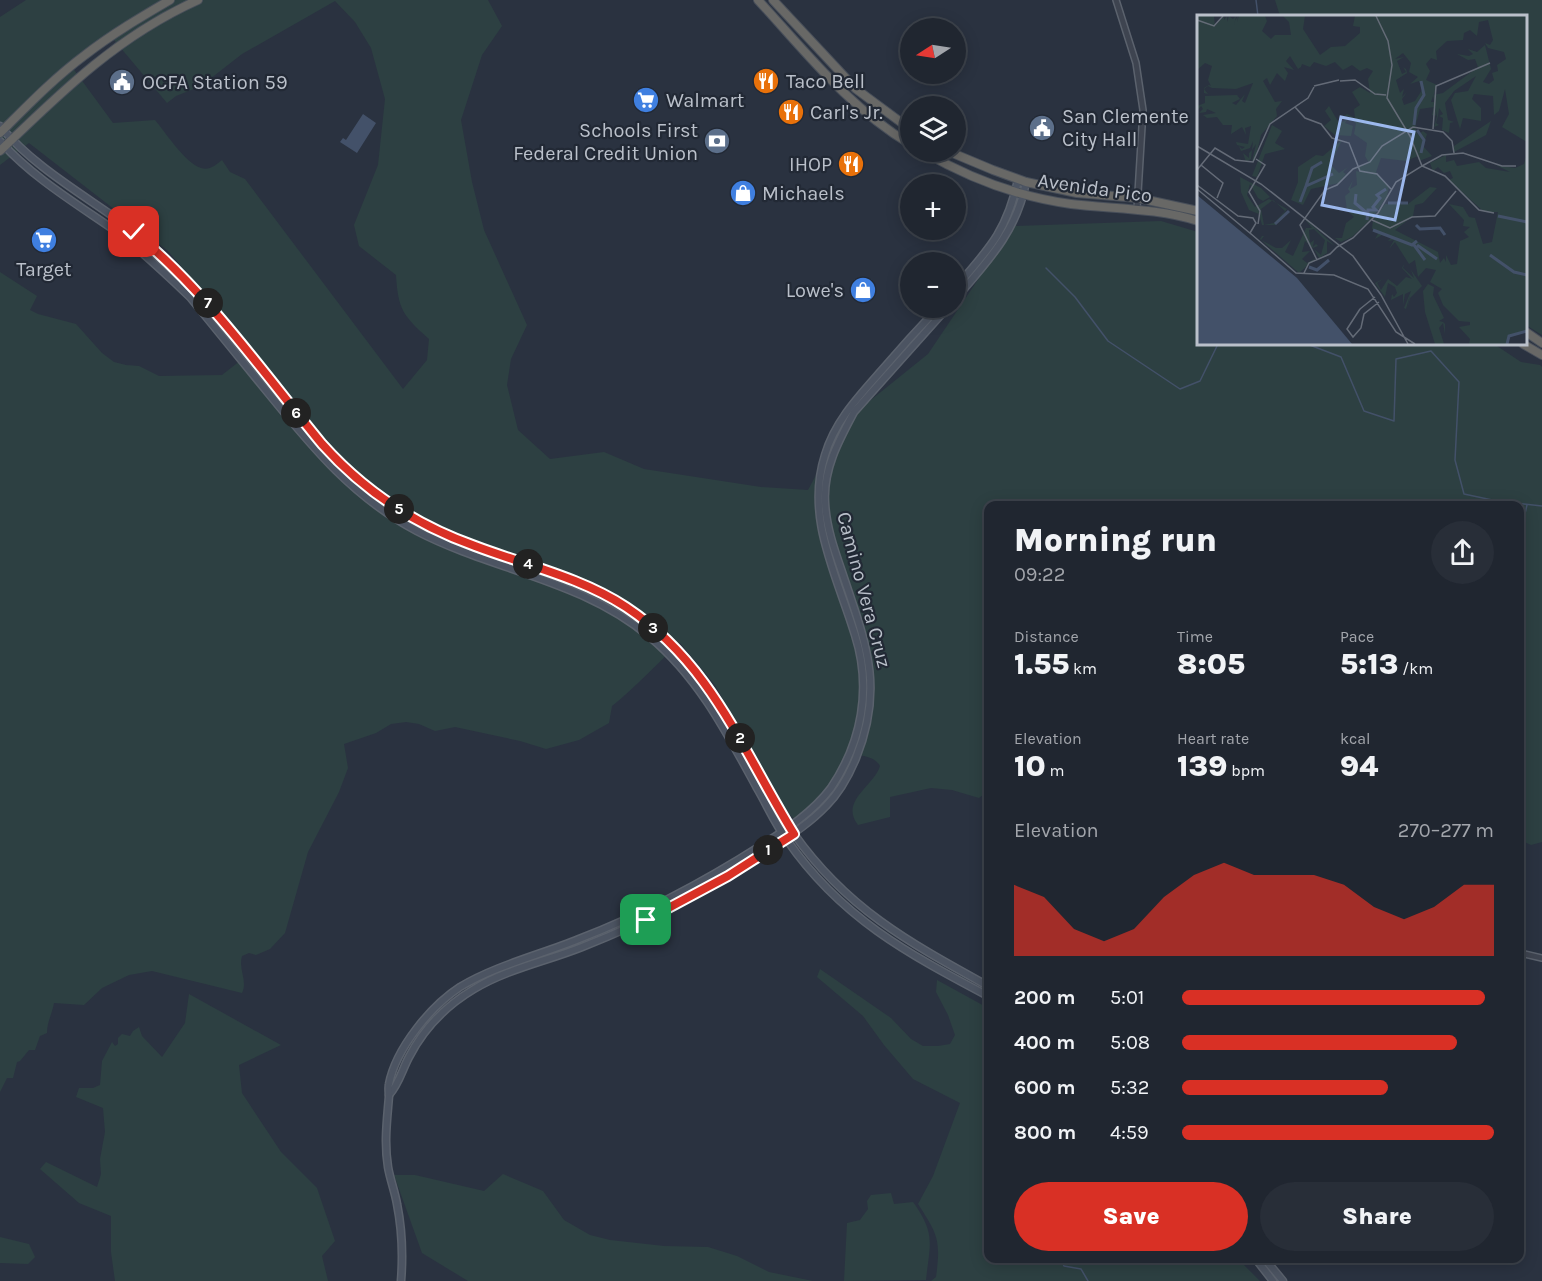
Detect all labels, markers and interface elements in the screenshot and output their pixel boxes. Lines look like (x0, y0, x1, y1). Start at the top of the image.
inset map (1197, 15, 1527, 345)
north arrow (900, 18, 966, 84)
map controls (900, 18, 966, 318)
restaurant icon: Taco Bell (751, 66, 781, 96)
public building icon: OCFA Station 59 (107, 67, 137, 97)
place label: Taco Bell (786, 70, 865, 93)
place label: OCFA Station 59 (142, 71, 288, 94)
supermarket icon: Walmart (631, 85, 661, 115)
place label: Walmart (666, 89, 745, 112)
button: layers (900, 96, 966, 162)
restaurant icon: Carl's Jr. (776, 97, 806, 127)
place label: Carl's Jr. (810, 101, 883, 124)
place label: San Clemente City Hall (1062, 105, 1189, 151)
public building icon: San Clemente City Hall (1027, 113, 1057, 143)
place label: Schools First Federal Credit Union (513, 119, 698, 165)
bank icon: Schools First Federal Credit Union (702, 126, 732, 156)
restaurant icon: IHOP (836, 149, 866, 179)
place label: IHOP (789, 153, 832, 176)
street label: Avenida Pico (1036, 169, 1154, 207)
button: + (900, 174, 966, 240)
shop icon: Michaels (728, 178, 758, 208)
place label: Michaels (762, 182, 845, 205)
pin (108, 206, 159, 257)
icon: check (117, 215, 150, 248)
supermarket icon: Target (29, 225, 59, 255)
button: − (900, 252, 966, 318)
place label: Target (16, 258, 72, 281)
shop icon: Lowe's (848, 275, 878, 305)
place label: Lowe's (786, 279, 844, 302)
pin: 7 (193, 288, 223, 318)
text: 7 (204, 293, 212, 312)
pin: 6 (281, 398, 311, 428)
text: 6 (291, 403, 301, 422)
pin: 5 (384, 494, 414, 524)
text: 5 (394, 499, 404, 518)
street label: Camino Vera Cruz (832, 509, 896, 671)
text: Morning run (1014, 521, 1217, 559)
button: share (1431, 521, 1494, 584)
pin: 4 (513, 549, 543, 579)
text: 4 (523, 554, 533, 573)
text: 09:22 (1014, 563, 1065, 586)
pin: 3 (638, 613, 668, 643)
text: 3 (648, 618, 658, 637)
text: Distance (1014, 627, 1079, 646)
text: Time (1177, 627, 1213, 646)
text: Pace (1340, 627, 1374, 646)
text: 1.55 (1014, 646, 1069, 682)
text: 8:05 (1177, 646, 1245, 682)
text: 5:13 (1340, 646, 1399, 682)
text: km (1069, 659, 1097, 678)
text: /km (1399, 659, 1433, 678)
pin: 2 (725, 723, 755, 753)
text: 2 (735, 728, 745, 747)
text: Elevation (1014, 729, 1082, 748)
text: Heart rate (1177, 729, 1249, 748)
text: kcal (1340, 729, 1371, 748)
text: 10 (1014, 748, 1046, 784)
text: 139 (1177, 748, 1227, 784)
text: 94 (1340, 748, 1378, 784)
text: m (1046, 761, 1065, 780)
text: bpm (1227, 761, 1265, 780)
text: Elevation (1014, 819, 1099, 842)
text: 270–277 m (1398, 819, 1494, 842)
pin: 1 (753, 835, 783, 865)
text: 1 (765, 840, 771, 859)
pin (620, 894, 671, 945)
icon: arrive (629, 903, 662, 936)
text: 200 m (1014, 986, 1075, 1009)
text: 5:01 (1110, 986, 1144, 1009)
text: 400 m (1014, 1031, 1075, 1054)
text: 5:08 (1110, 1031, 1150, 1054)
text: 600 m (1014, 1076, 1075, 1099)
text: 5:32 (1110, 1076, 1149, 1099)
text: 800 m (1014, 1121, 1076, 1144)
text: 4:59 (1110, 1121, 1149, 1144)
button: Save (1014, 1182, 1248, 1251)
button: Share (1260, 1182, 1494, 1251)

